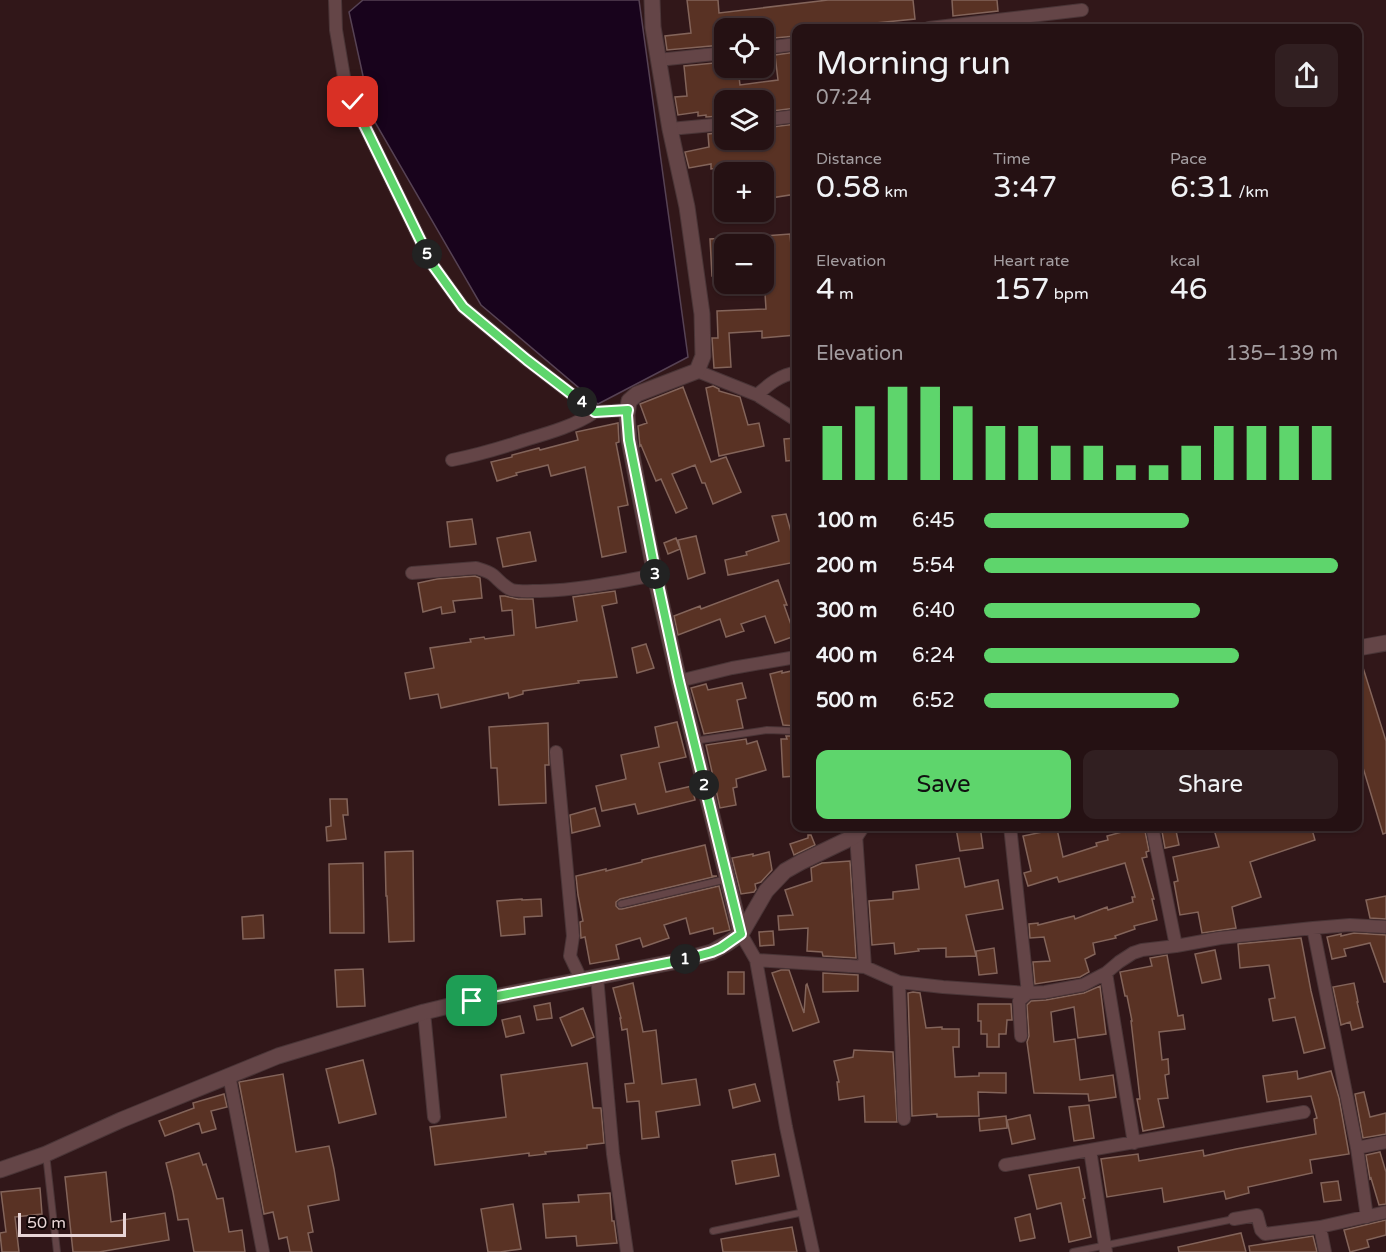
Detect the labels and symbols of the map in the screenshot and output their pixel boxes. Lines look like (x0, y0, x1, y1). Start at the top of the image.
pin (327, 76, 378, 127)
pin: 5 (412, 239, 442, 269)
pin: 4 (567, 387, 597, 417)
pin: 3 (640, 559, 670, 589)
pin: 2 (689, 770, 719, 800)
pin: 1 (670, 944, 700, 974)
pin (446, 975, 497, 1026)
scale bar (18, 1210, 126, 1238)

